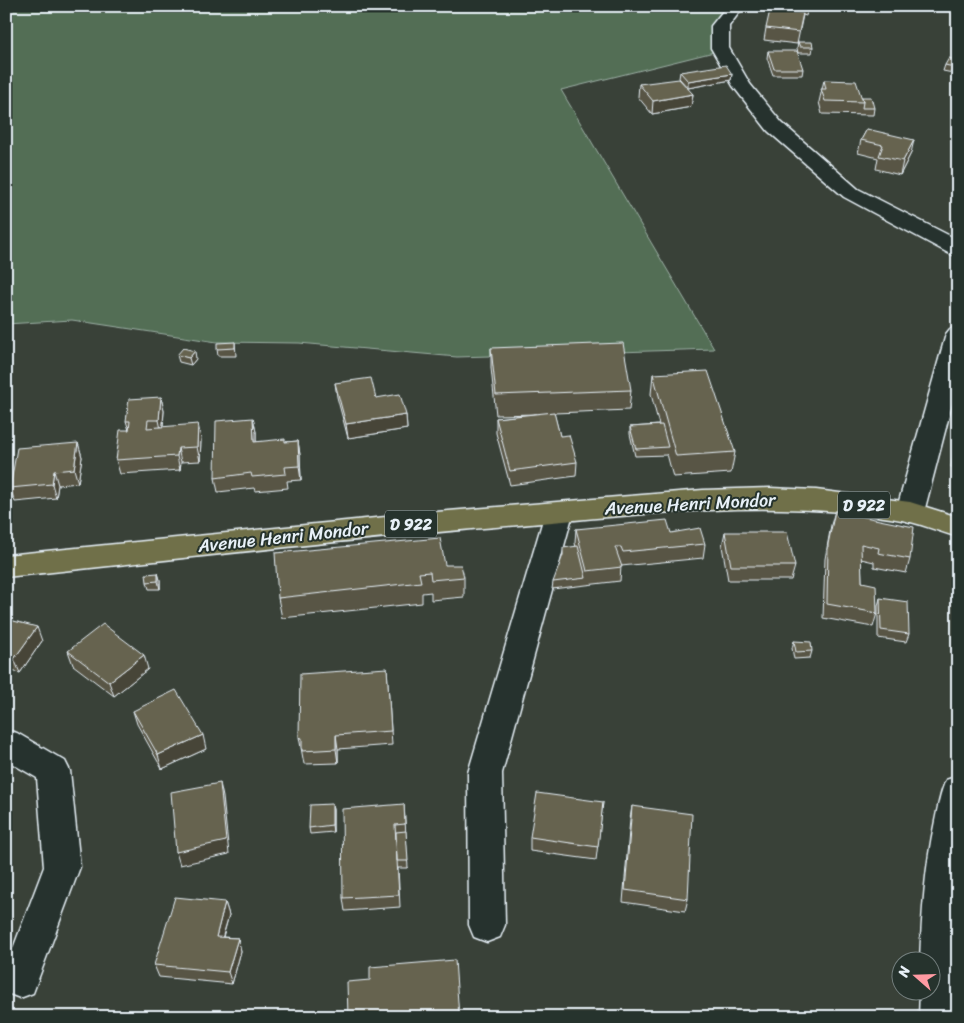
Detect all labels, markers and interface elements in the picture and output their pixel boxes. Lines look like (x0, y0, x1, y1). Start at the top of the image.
street label: Avenue Henri Mondor (603, 483, 778, 525)
road number: D 922 (838, 492, 890, 518)
road number: D 922 (385, 510, 437, 538)
street label: Avenue Henri Mondor (195, 512, 371, 562)
north arrow (892, 950, 942, 1000)
text: N (891, 963, 918, 981)

